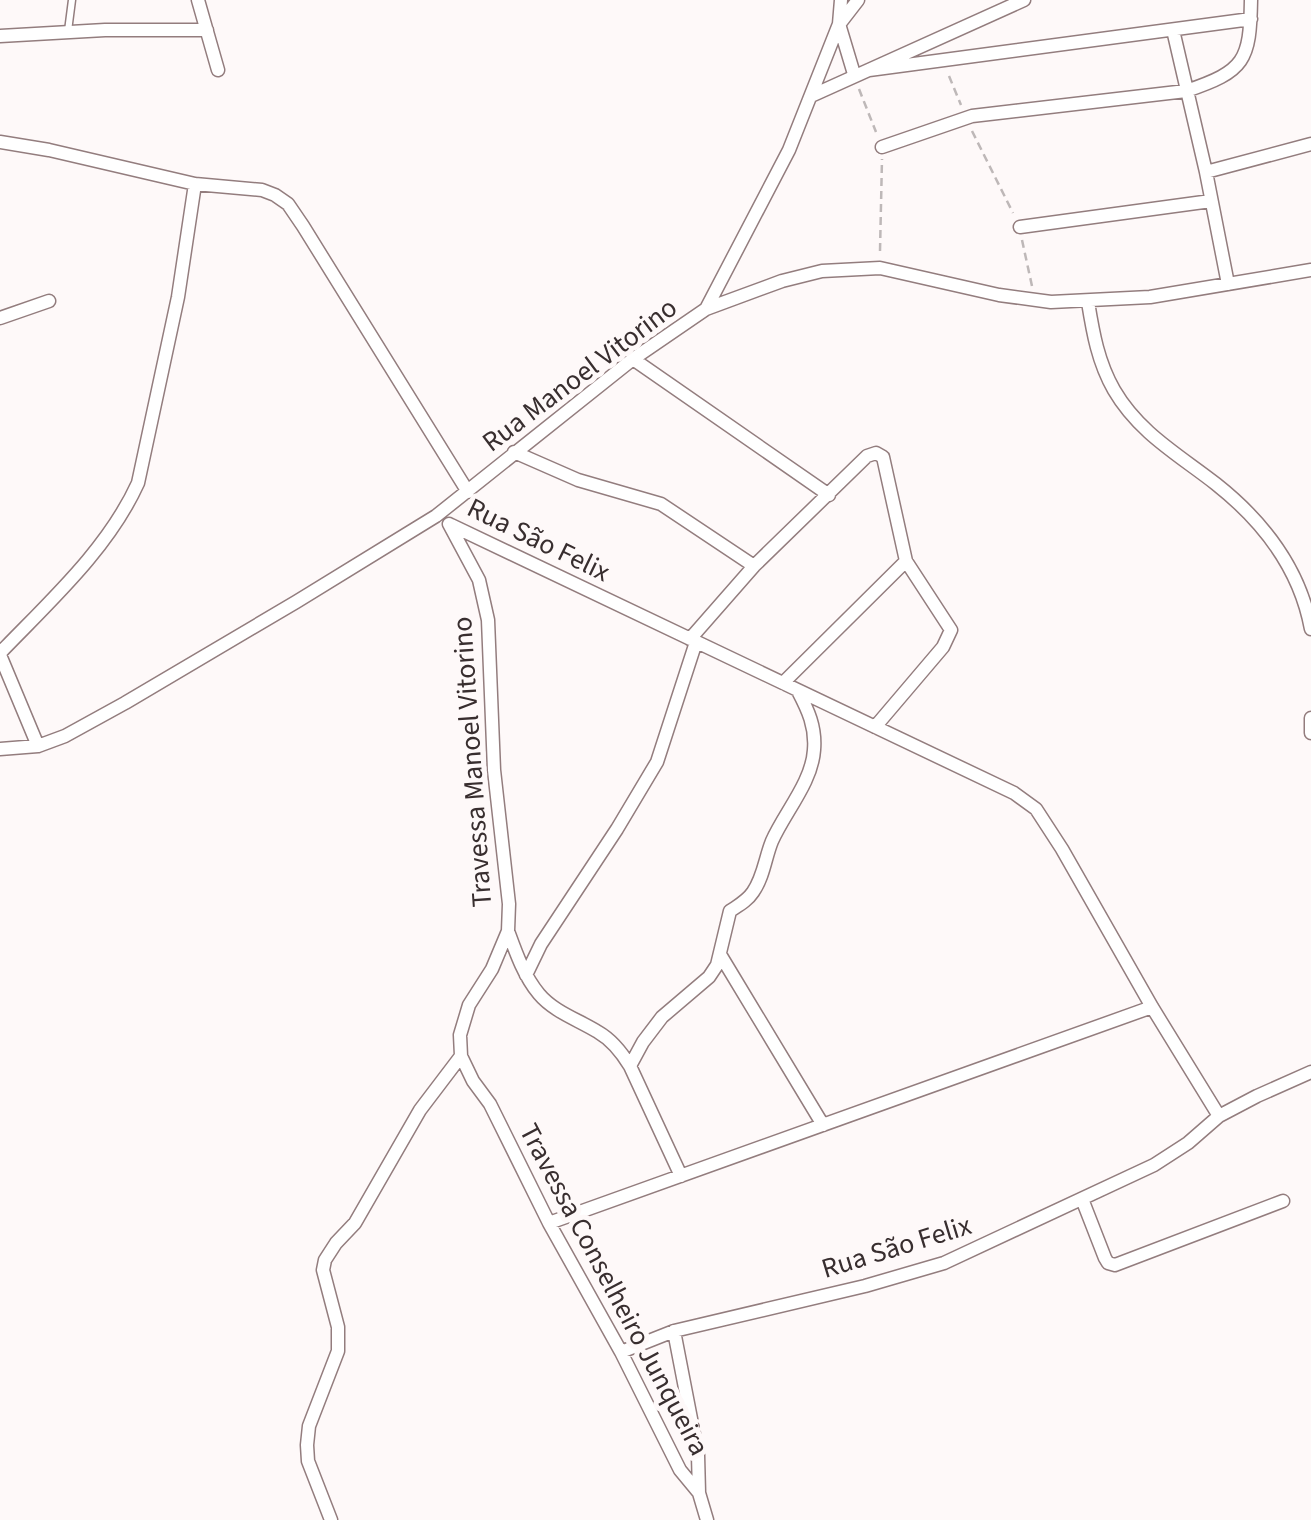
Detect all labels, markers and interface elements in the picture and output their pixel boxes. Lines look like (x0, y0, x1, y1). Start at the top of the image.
street label: Rua Manoel Vitorino (474, 288, 686, 462)
street label: Rua São Felix (460, 488, 617, 592)
street label: Travessa Manoel Vitorino (442, 615, 502, 909)
street label: Travessa Conselheiro Junqueira (509, 1116, 719, 1463)
street label: Rua São Felix (817, 1205, 977, 1289)

